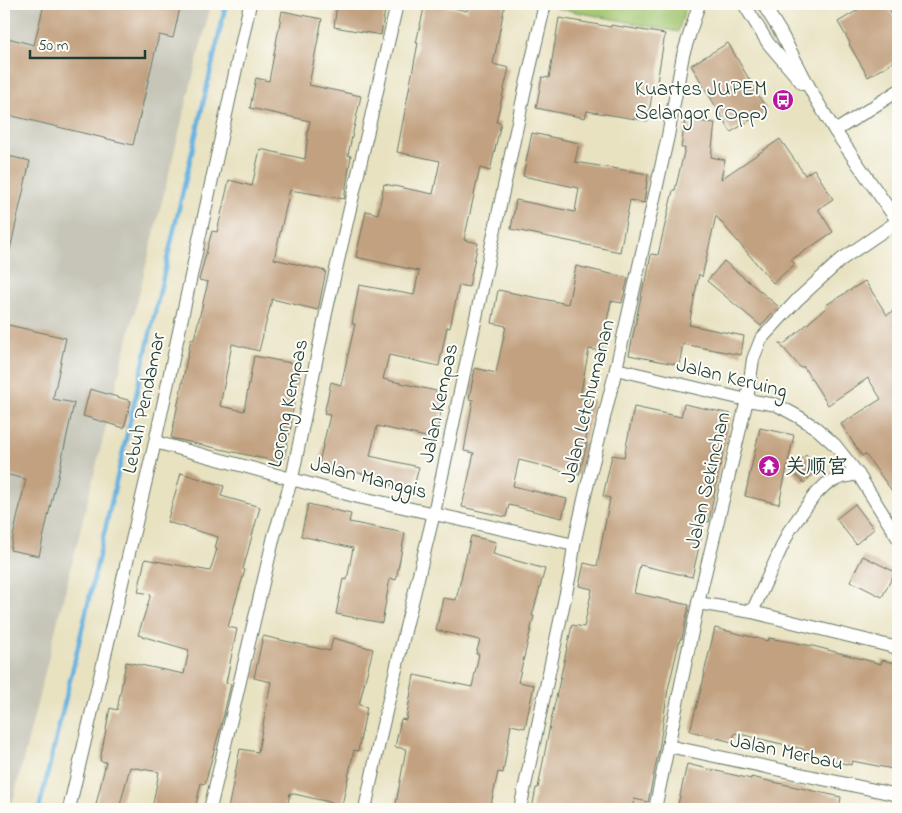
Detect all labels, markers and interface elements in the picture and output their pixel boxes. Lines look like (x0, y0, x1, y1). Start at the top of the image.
scale bar (30, 28, 145, 60)
text: 50 m (38, 35, 69, 57)
place label: Kuartes JUPEM Selangor (Opp) (635, 75, 767, 131)
bus stop icon: Kuartes JUPEM Selangor (Opp) (771, 88, 795, 112)
street label: Jalan Letchumanan (554, 317, 624, 486)
street label: Lebuh Pendamar (115, 330, 175, 477)
street label: Lorong Kempas (261, 336, 319, 471)
street label: Jalan Kempas (413, 341, 467, 466)
street label: Jalan Keruing (672, 351, 790, 409)
street label: Jalan Sekinchan (679, 409, 739, 552)
street label: Jalan Manggis (306, 450, 430, 510)
place label: 关顺宫 (785, 453, 848, 483)
temple icon: 关顺宫 (757, 454, 781, 478)
street label: Jalan Merbau (727, 726, 846, 780)

